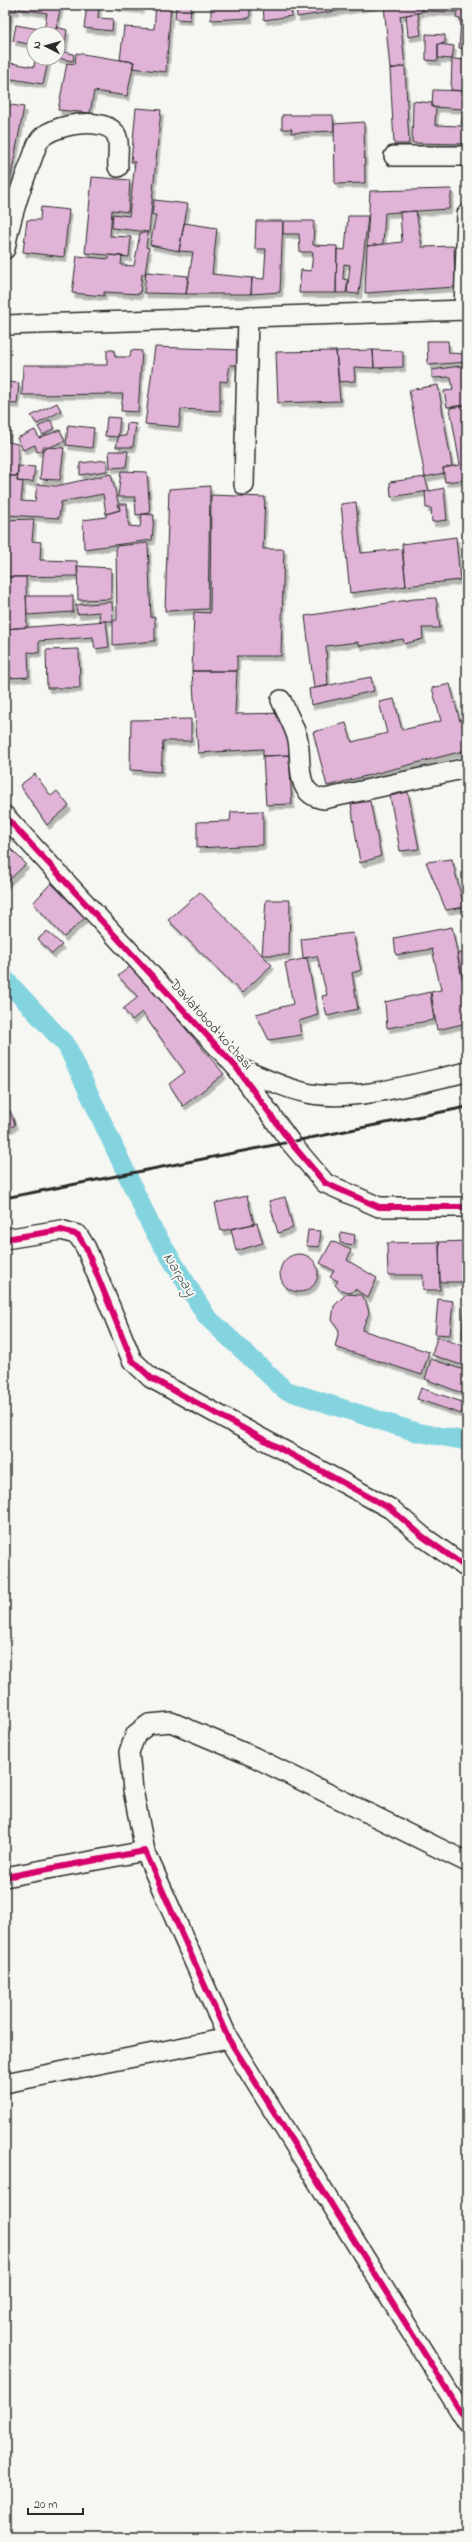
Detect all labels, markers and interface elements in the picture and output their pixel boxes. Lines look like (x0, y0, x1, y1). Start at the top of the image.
north arrow (26, 26, 66, 66)
text: N (29, 41, 45, 50)
street label: Davlatobod ko'chasi (164, 974, 257, 1075)
water label: Narpay (156, 1249, 201, 1302)
scale bar (28, 2490, 83, 2516)
text: 20 m (34, 2496, 57, 2514)

